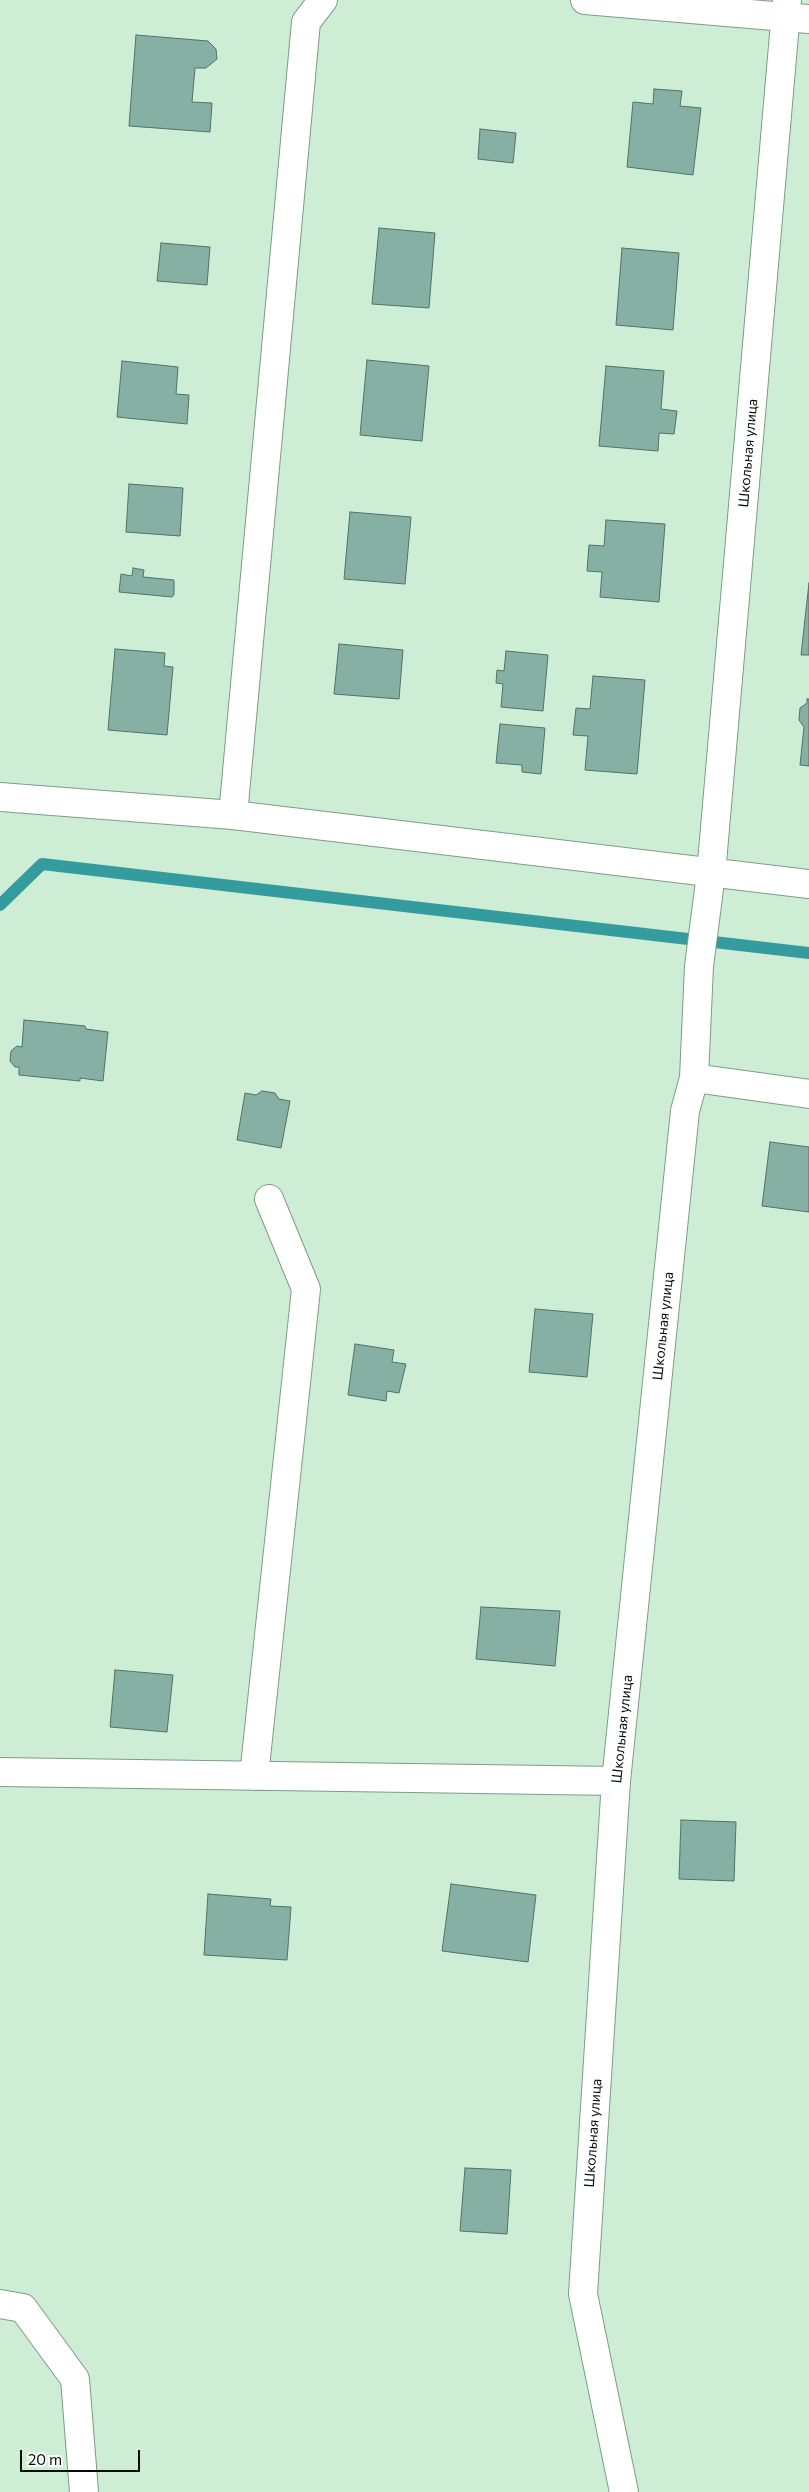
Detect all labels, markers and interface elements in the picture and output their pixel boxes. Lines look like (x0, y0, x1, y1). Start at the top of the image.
street label: Школьная улица (735, 398, 761, 508)
street label: Школьная улица (649, 1271, 677, 1381)
street label: Школьная улица (608, 1674, 636, 1784)
street label: Школьная улица (581, 2078, 605, 2188)
scale bar (22, 2440, 142, 2472)
text: 20 m (28, 2450, 62, 2468)

